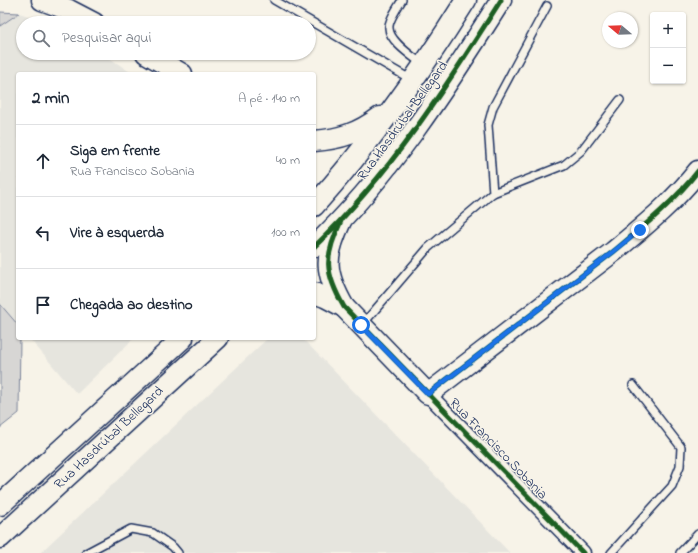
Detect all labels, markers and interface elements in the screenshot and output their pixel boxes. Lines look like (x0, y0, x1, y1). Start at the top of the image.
north arrow (602, 12, 638, 48)
map controls (650, 12, 686, 84)
button: + (650, 12, 686, 48)
search box (16, 16, 316, 60)
icon: search (30, 27, 52, 49)
text: Pesquisar aqui (62, 27, 151, 49)
button: − (650, 48, 686, 84)
street label: Rua Hasdrúbal Bellegard (352, 57, 454, 186)
text: 2 min (32, 86, 69, 111)
text: A pé · 140 m (238, 89, 300, 108)
text: Siga em frente (70, 140, 160, 162)
icon: ahead (32, 150, 54, 172)
text: 40 m (276, 151, 300, 170)
text: Rua Francisco Sobania (70, 162, 195, 181)
route end (631, 221, 649, 239)
icon: left (32, 222, 54, 244)
text: Vire à esquerda (70, 222, 164, 244)
text: 100 m (271, 223, 300, 242)
icon: arrive (32, 294, 54, 316)
text: Chegada ao destino (70, 294, 193, 316)
route start (352, 316, 370, 334)
street label: Rua Hasdrúbal Bellegard (49, 381, 169, 495)
street label: Rua Francisco Sobania (444, 393, 552, 505)

